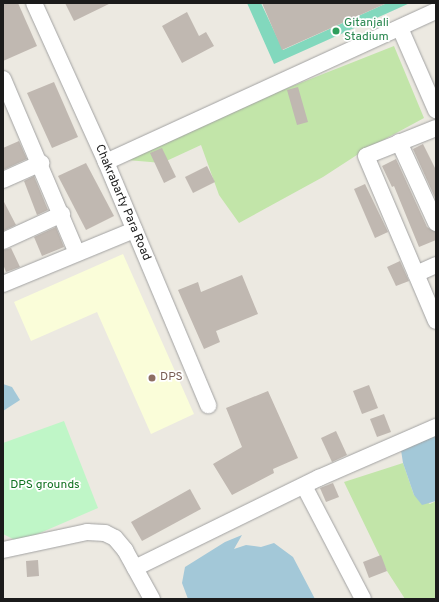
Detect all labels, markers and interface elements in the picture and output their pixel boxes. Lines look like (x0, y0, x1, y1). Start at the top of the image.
place label: Gitanjali Stadium (344, 17, 389, 45)
marker: Gitanjali Stadium (331, 26, 341, 36)
street label: Chakrabarty Para Road (91, 143, 153, 263)
place label: DPS (160, 371, 183, 385)
marker: DPS (147, 373, 157, 383)
park label: DPS grounds (10, 479, 80, 493)

